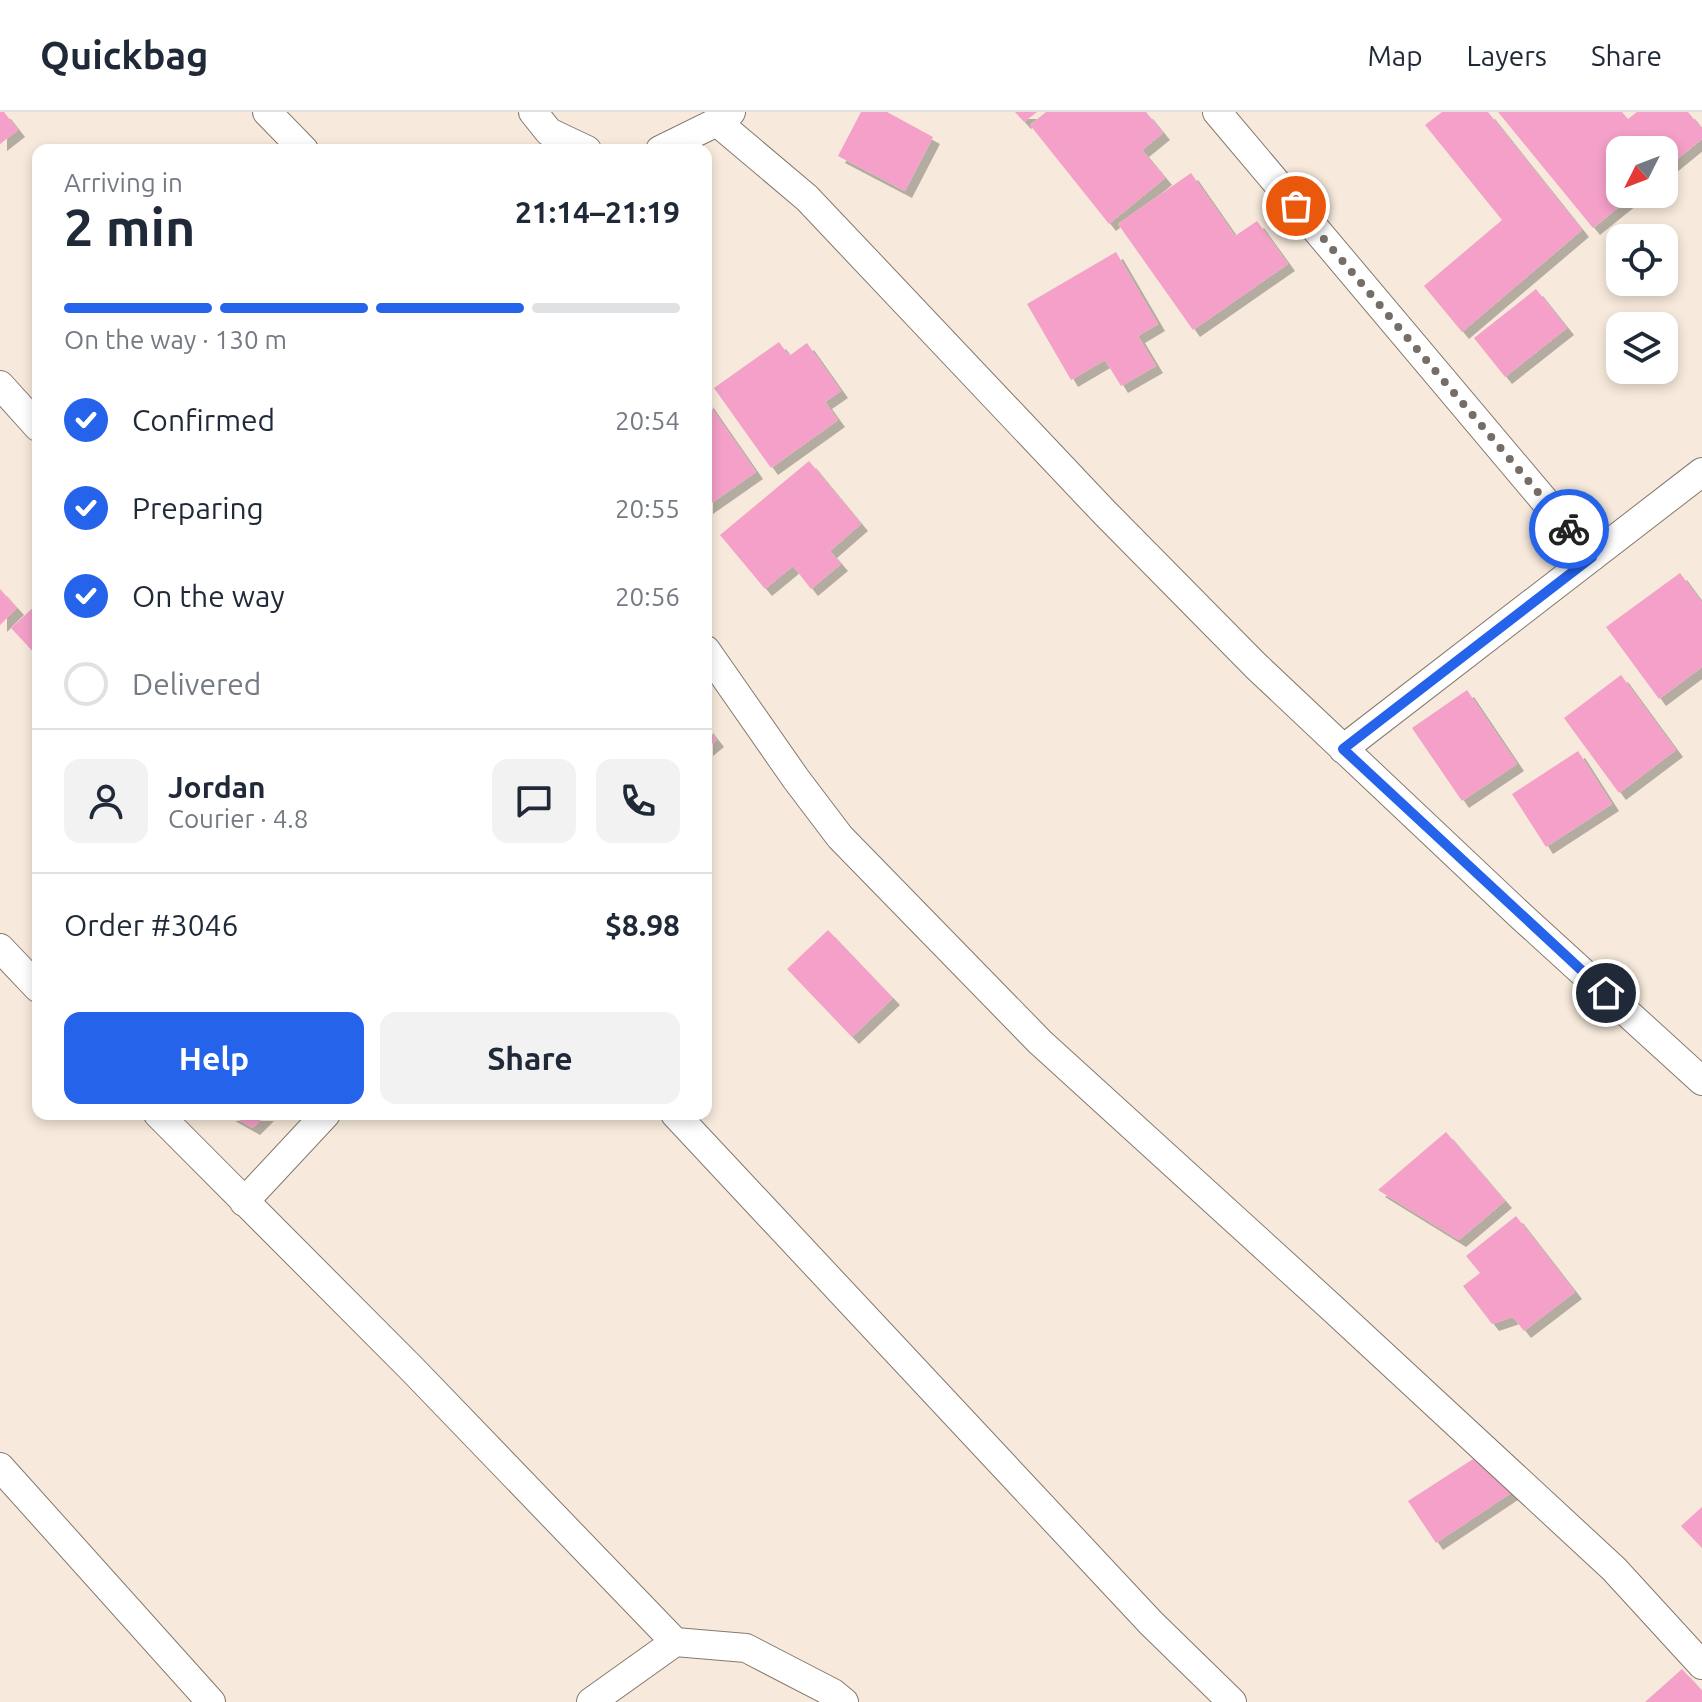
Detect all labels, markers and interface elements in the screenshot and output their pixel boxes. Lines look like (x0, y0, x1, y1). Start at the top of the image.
text: Quickbag (40, 34, 208, 76)
text: Map (1367, 40, 1423, 71)
text: Layers (1467, 40, 1547, 71)
text: Share (1591, 40, 1662, 71)
north arrow (1606, 136, 1678, 208)
map controls (1606, 136, 1678, 384)
text: Arriving in (64, 168, 183, 197)
pin (1262, 172, 1330, 240)
icon: bag (1274, 184, 1318, 228)
text: 21:14–21:19 (515, 195, 680, 229)
text: 2 min (64, 198, 195, 256)
button: locate (1606, 224, 1678, 296)
button: layers (1606, 312, 1678, 384)
text: On the way · 130 m (64, 325, 287, 354)
icon: check (64, 398, 108, 442)
text: Confirmed (132, 403, 275, 437)
text: 20:54 (615, 406, 680, 435)
icon: check (64, 486, 108, 530)
courier (1529, 489, 1609, 569)
text: Preparing (132, 491, 264, 525)
text: 20:55 (615, 494, 680, 523)
icon: bike (1547, 507, 1591, 551)
icon: check (64, 574, 108, 618)
text: On the way (132, 579, 285, 613)
text: 20:56 (615, 582, 680, 611)
text: Delivered (132, 667, 261, 701)
button: person (64, 759, 148, 843)
button: chat (492, 759, 576, 843)
button: phone (596, 759, 680, 843)
text: Jordan (168, 770, 266, 804)
text: Courier · 4.8 (168, 804, 308, 833)
text: Order #3046 (64, 908, 238, 942)
text: $8.98 (605, 908, 680, 942)
pin (1572, 959, 1640, 1027)
icon: home (1584, 971, 1628, 1015)
button: Help (64, 1012, 364, 1104)
button: Share (380, 1012, 680, 1104)

